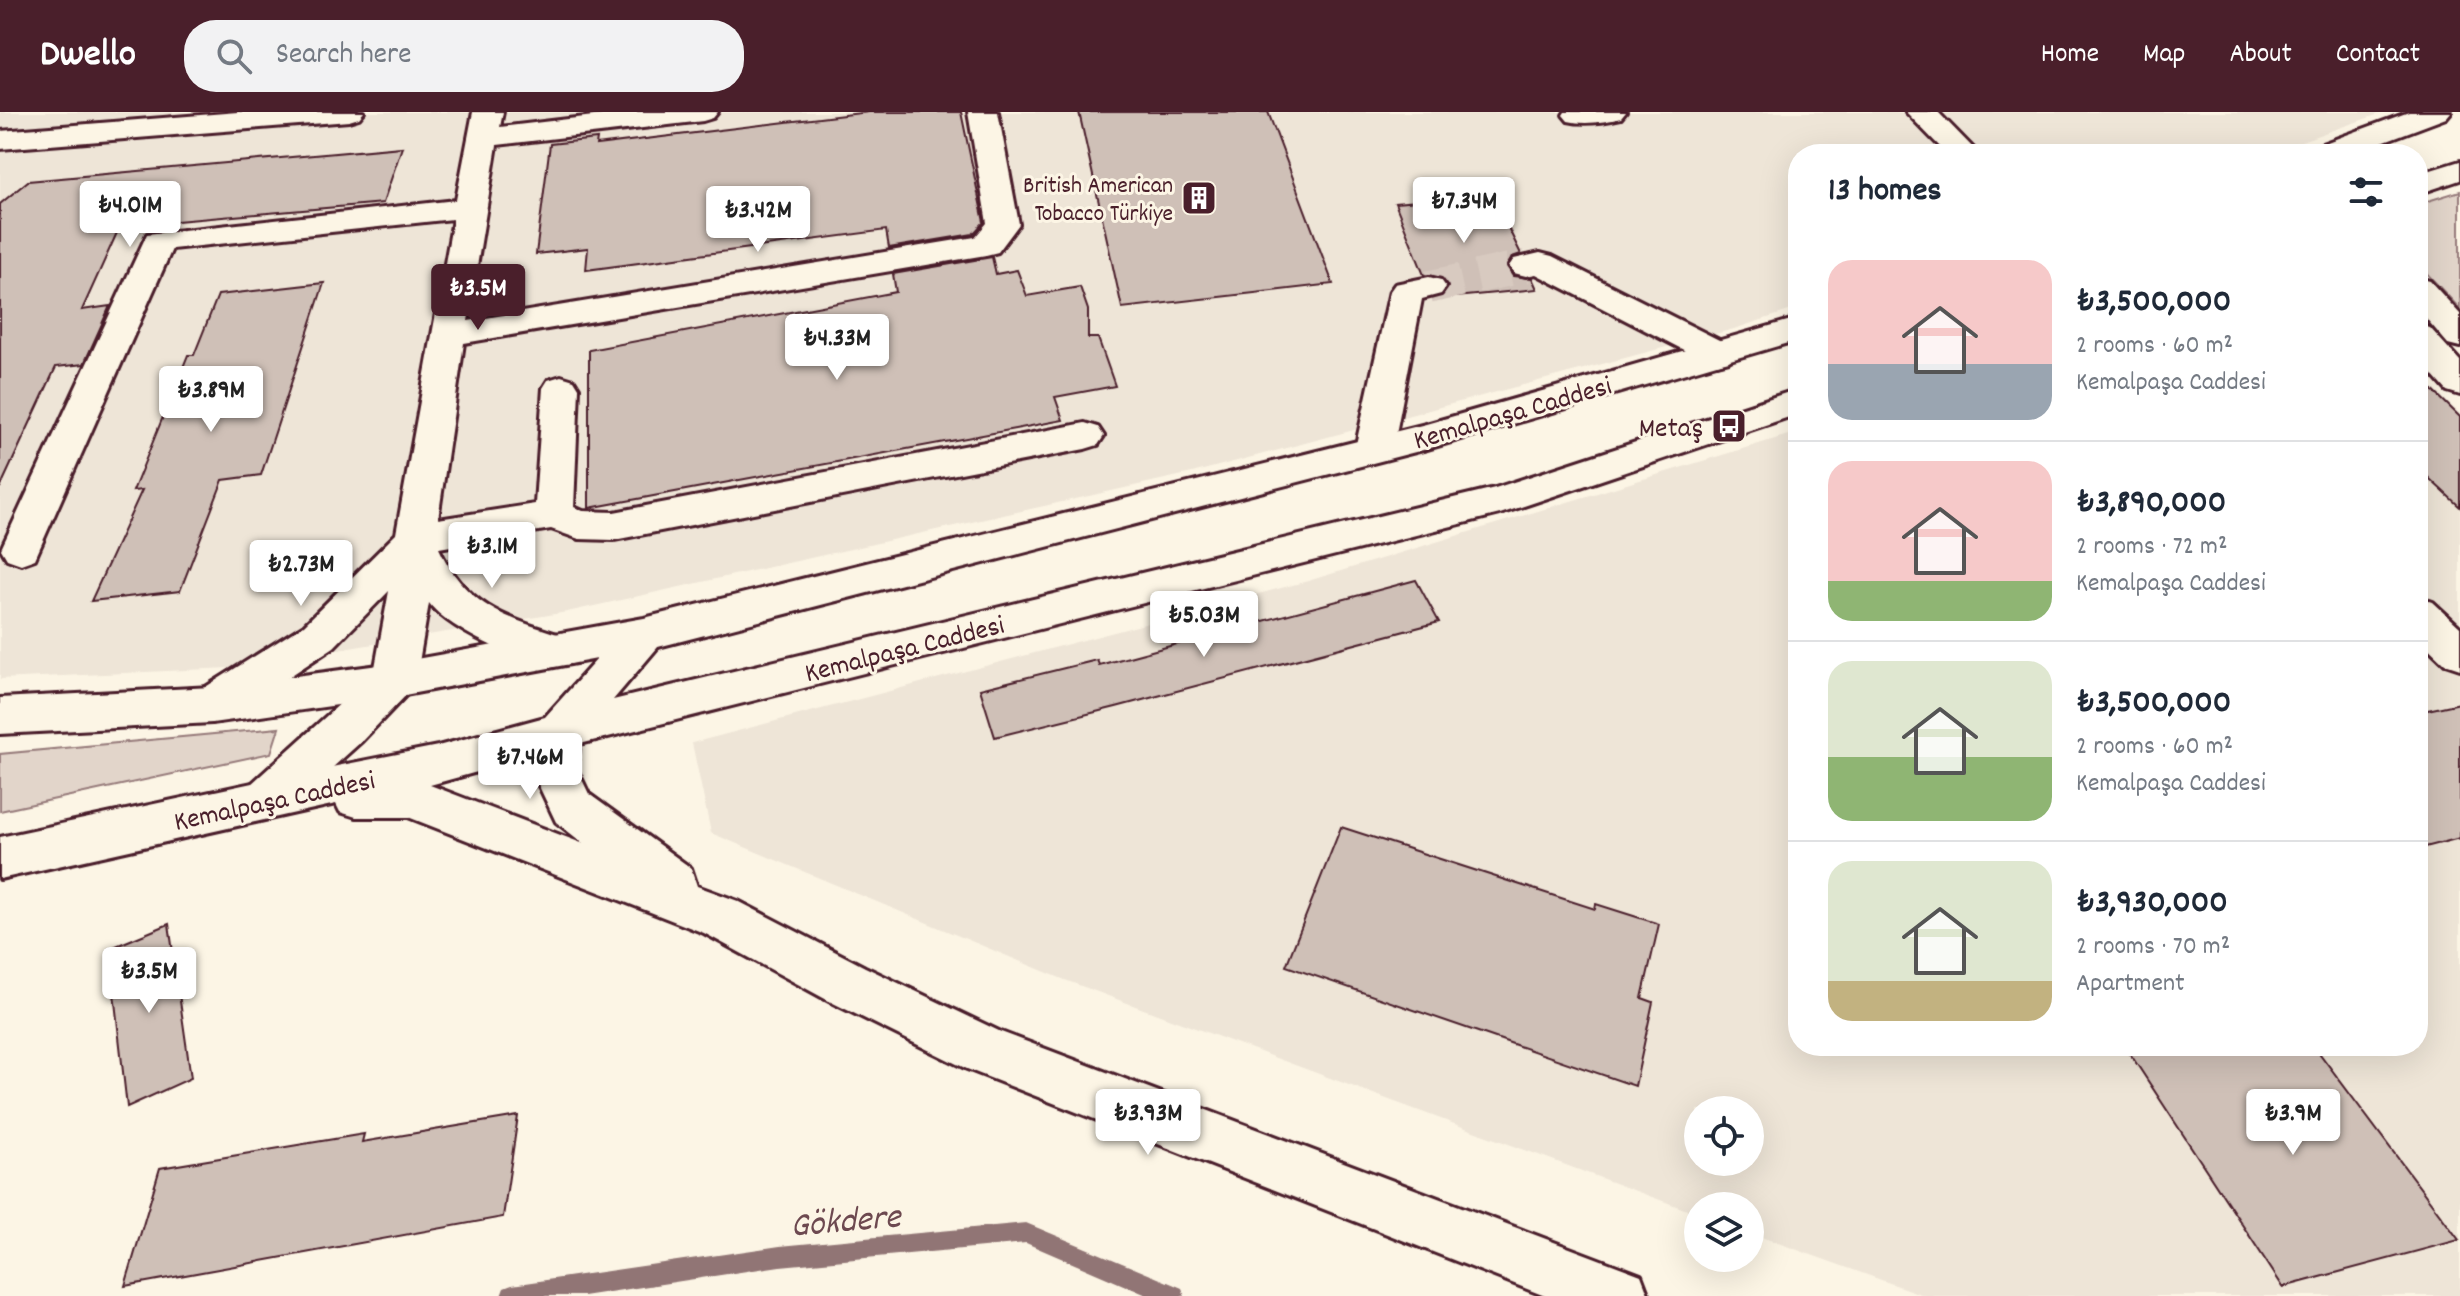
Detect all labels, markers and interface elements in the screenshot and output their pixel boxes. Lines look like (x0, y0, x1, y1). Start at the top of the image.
search box (184, 20, 744, 92)
text: Dwello (40, 29, 136, 84)
icon: search (212, 34, 256, 78)
text: Search here (276, 35, 411, 78)
text: Home (2041, 36, 2099, 76)
text: Map (2143, 36, 2185, 76)
text: About (2229, 36, 2292, 76)
text: Contact (2336, 36, 2420, 76)
text: 13 homes (1828, 168, 1942, 217)
place label: British American Tobacco Türkiye (1023, 170, 1173, 232)
icon: filters (2344, 170, 2388, 214)
pin: ₺7.34M (1399, 177, 1529, 245)
building icon: British American Tobacco Türkiye (1180, 179, 1218, 217)
pin: ₺4.01M (65, 181, 195, 249)
text: ₺7.34M (1431, 184, 1497, 221)
pin: ₺3.42M (693, 186, 823, 254)
text: ₺4.01M (98, 188, 162, 225)
text: ₺3.42M (724, 193, 792, 230)
pin: ₺3.5M (422, 264, 534, 332)
text: ₺3.5M (449, 271, 507, 308)
text: ₺3,500,000 (2076, 279, 2231, 328)
icon: home (1892, 292, 1988, 388)
pin: ₺4.33M (772, 314, 902, 382)
text: ₺4.33M (803, 321, 871, 358)
text: 2 rooms · 60 m² (2076, 328, 2233, 365)
text: Kemalpaşa Caddesi (2076, 365, 2266, 402)
pin: ₺3.89M (146, 366, 276, 434)
street label: Kemalpaşa Caddesi (1410, 368, 1617, 463)
text: ₺3.89M (177, 373, 245, 410)
bus stop icon: Metaş (1710, 407, 1748, 445)
place label: Metaş (1639, 411, 1703, 451)
text: ₺3,890,000 (2076, 480, 2226, 529)
icon: home (1892, 493, 1988, 589)
pin: ₺3.1M (436, 522, 548, 590)
text: ₺3.1M (466, 529, 518, 566)
text: 2 rooms · 72 m² (2076, 529, 2227, 566)
pin: ₺2.73M (236, 540, 366, 608)
text: ₺2.73M (268, 547, 334, 584)
text: Kemalpaşa Caddesi (2076, 566, 2266, 603)
pin: ₺5.03M (1139, 591, 1269, 659)
text: ₺5.03M (1168, 598, 1240, 635)
street label: Kemalpaşa Caddesi (801, 608, 1009, 696)
text: ₺3,500,000 (2076, 680, 2231, 729)
icon: home (1892, 693, 1988, 789)
text: 2 rooms · 60 m² (2076, 729, 2233, 766)
pin: ₺7.46M (465, 733, 595, 801)
text: ₺7.46M (496, 740, 564, 777)
street label: Kemalpaşa Caddesi (171, 763, 379, 845)
text: Kemalpaşa Caddesi (2076, 766, 2266, 803)
text: ₺3,930,000 (2076, 880, 2228, 929)
icon: home (1892, 893, 1988, 989)
text: 2 rooms · 70 m² (2076, 929, 2230, 966)
pin: ₺3.5M (93, 947, 205, 1015)
text: ₺3.5M (120, 954, 178, 991)
text: Apartment (2076, 966, 2185, 1003)
pin: ₺3.93M (1083, 1089, 1213, 1157)
pin: ₺3.9M (2237, 1089, 2349, 1157)
text: ₺3.93M (1113, 1096, 1183, 1133)
map controls (1684, 1096, 1764, 1272)
button: locate (1684, 1096, 1764, 1176)
text: ₺3.9M (2264, 1096, 2322, 1133)
button: layers (1684, 1192, 1764, 1272)
water label: Gökdere (788, 1193, 905, 1255)

